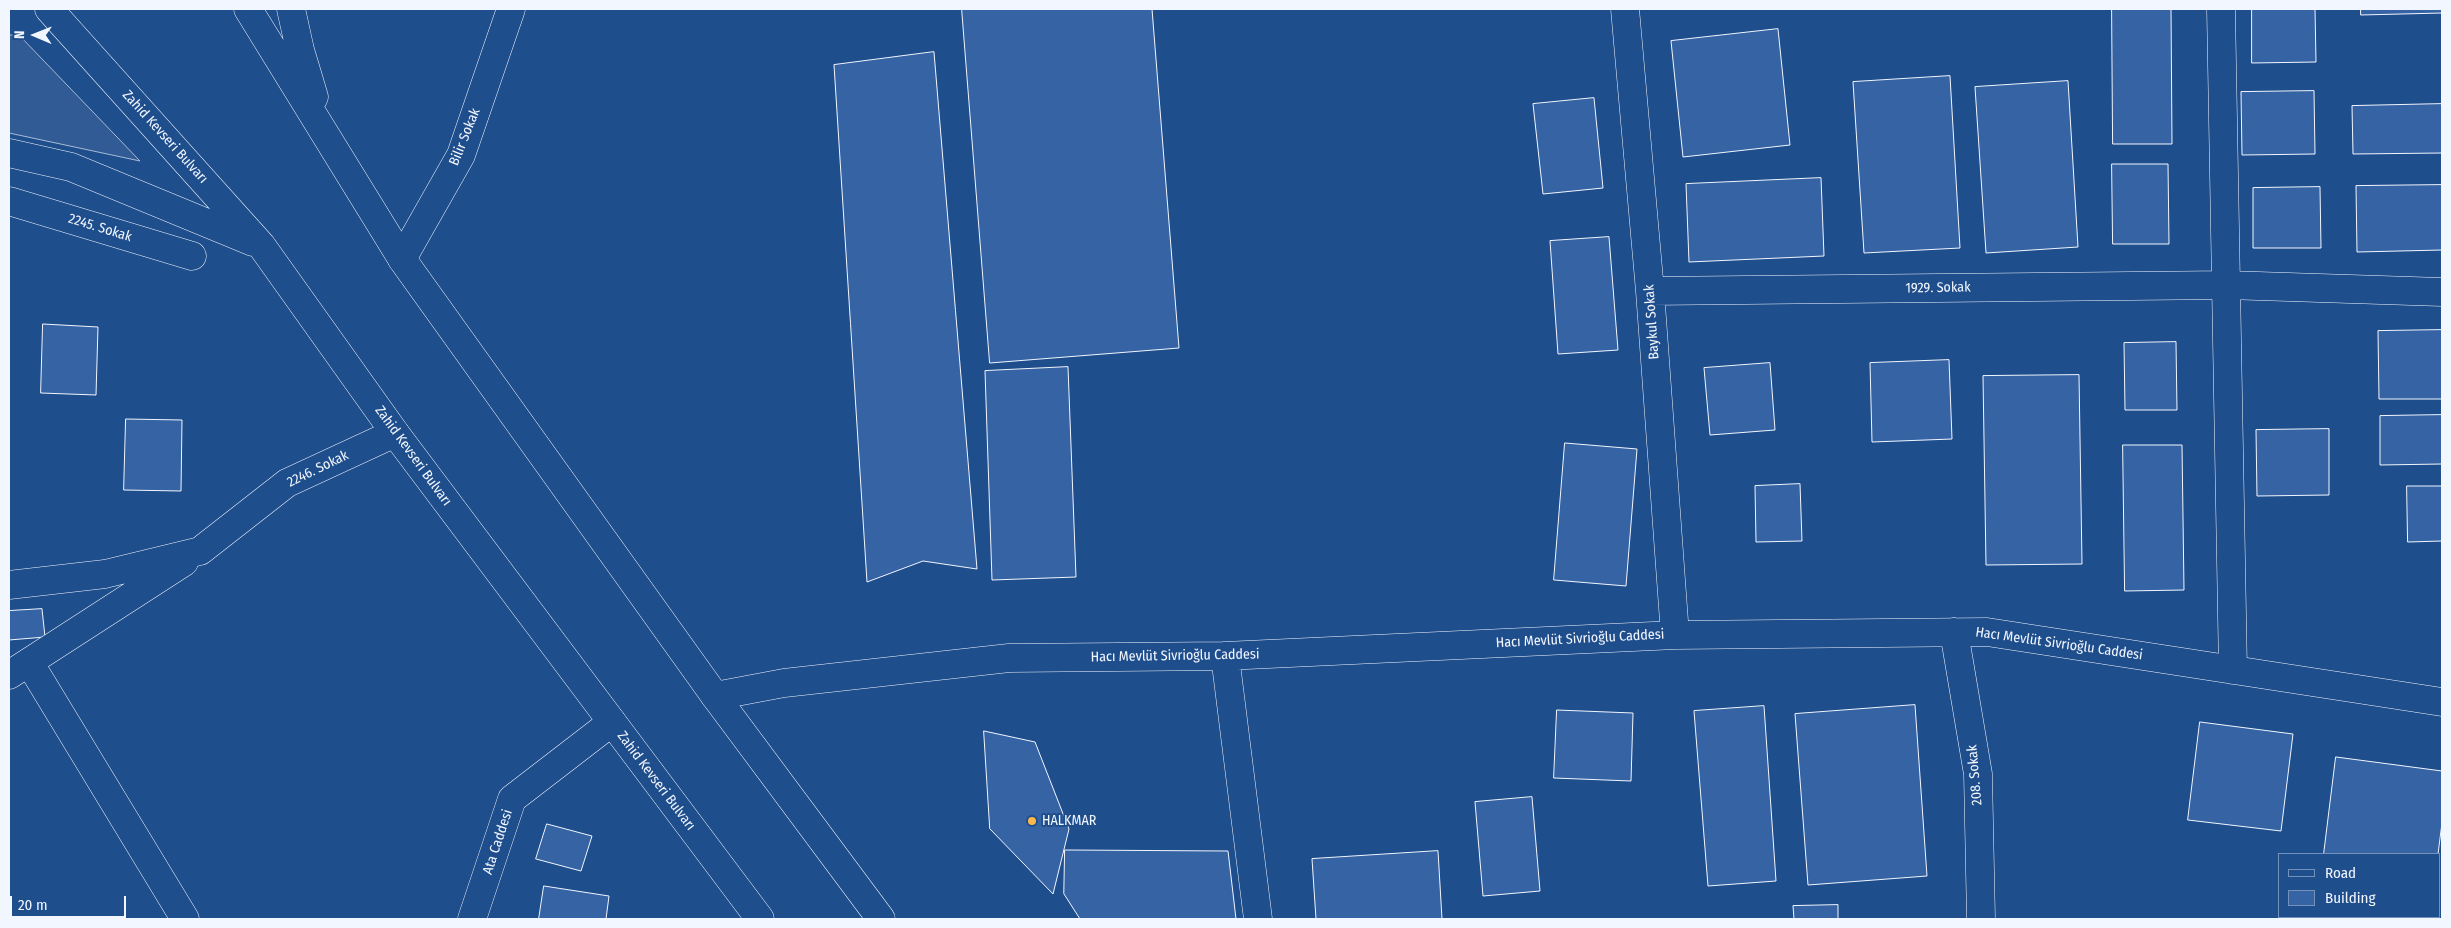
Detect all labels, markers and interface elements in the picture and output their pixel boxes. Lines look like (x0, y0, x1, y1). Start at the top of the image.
north arrow (10, 10, 60, 60)
text: N (11, 30, 28, 39)
street label: Zahid Kevseri Bulvarı (119, 87, 211, 187)
street label: Bilir Sokak (446, 106, 484, 168)
street label: 2245. Sokak (66, 210, 134, 246)
street label: 1929. Sokak (1905, 279, 1971, 297)
street label: Baykul Sokak (1641, 284, 1663, 360)
street label: Zahid Kevseri Bulvarı (371, 403, 455, 509)
street label: 2246. Sokak (285, 447, 351, 491)
street label: Hacı Mevlüt Sivrioğlu Caddesi (1974, 624, 2144, 664)
street label: Hacı Mevlüt Sivrioğlu Caddesi (1495, 626, 1665, 652)
street label: Hacı Mevlüt Sivrioğlu Caddesi (1091, 646, 1259, 666)
street label: Zahid Kevseri Bulvarı (613, 728, 699, 834)
street label: 208. Sokak (1964, 744, 1986, 806)
street label: Ata Caddesi (480, 807, 516, 877)
place label: HALKMAR (1042, 813, 1096, 829)
marker: HALKMAR (1026, 815, 1038, 827)
legend (2278, 853, 2441, 918)
text: Road (2325, 864, 2356, 882)
scale bar (12, 886, 129, 918)
text: Building (2325, 889, 2376, 907)
text: 20 m (18, 896, 48, 914)

